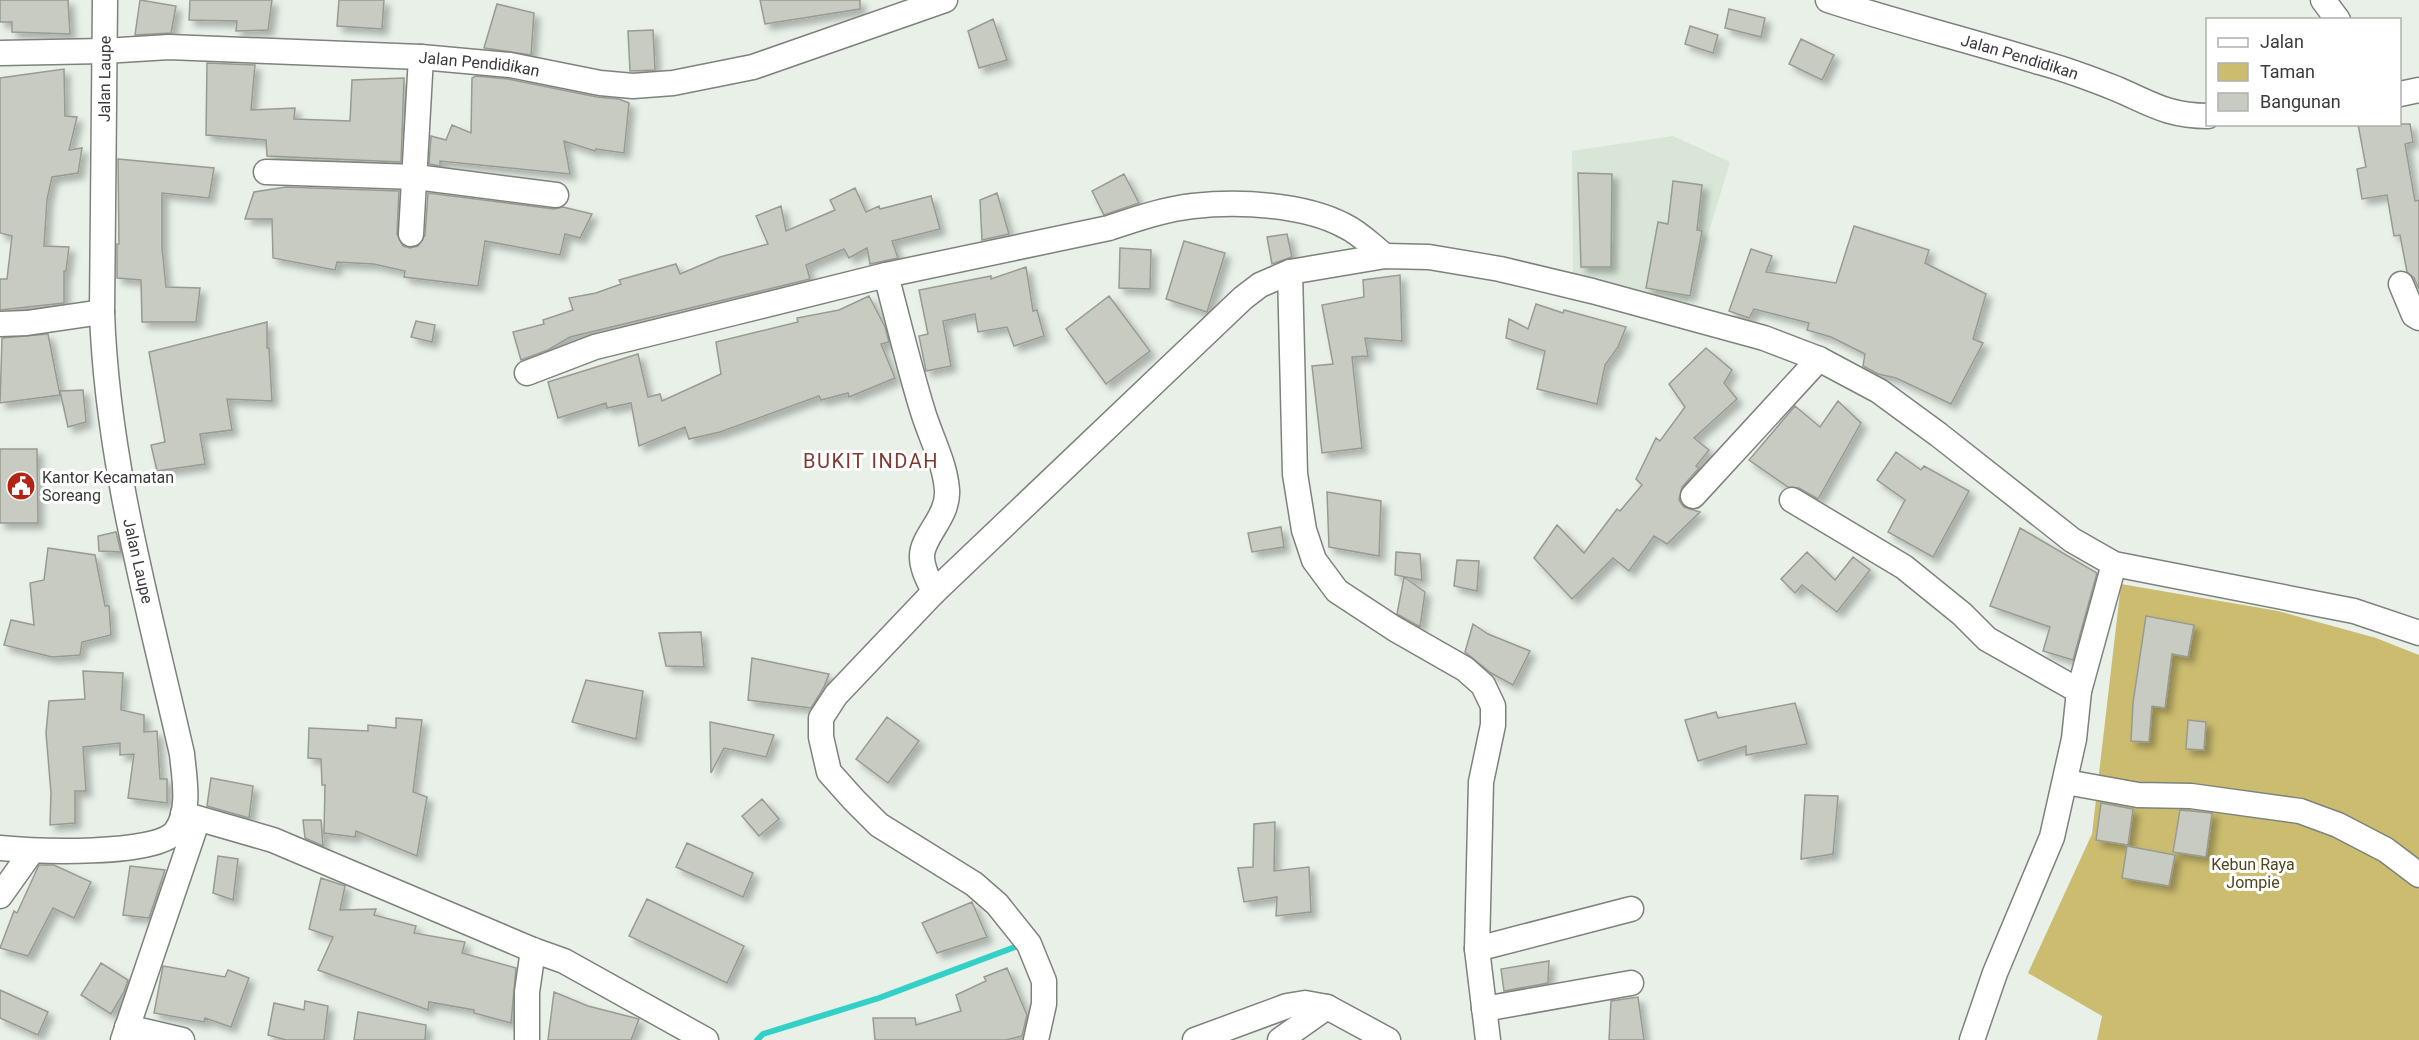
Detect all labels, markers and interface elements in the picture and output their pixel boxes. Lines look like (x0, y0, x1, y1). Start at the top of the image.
legend (2206, 18, 2401, 126)
street label: Jalan Pendidikan (1959, 30, 2081, 83)
text: Jalan (2260, 31, 2304, 52)
street label: Jalan Laupe (94, 36, 114, 122)
street label: Jalan Pendidikan (418, 47, 541, 80)
text: Taman (2260, 61, 2315, 82)
text: Bangunan (2260, 91, 2341, 112)
district label: BUKIT INDAH (803, 449, 939, 473)
place label: Kantor Kecamatan Soreang (42, 468, 174, 505)
public building icon: Kantor Kecamatan Soreang (5, 470, 37, 502)
street label: Jalan Laupe (119, 517, 157, 605)
park label: Kebun Raya Jompie (2211, 855, 2295, 892)

